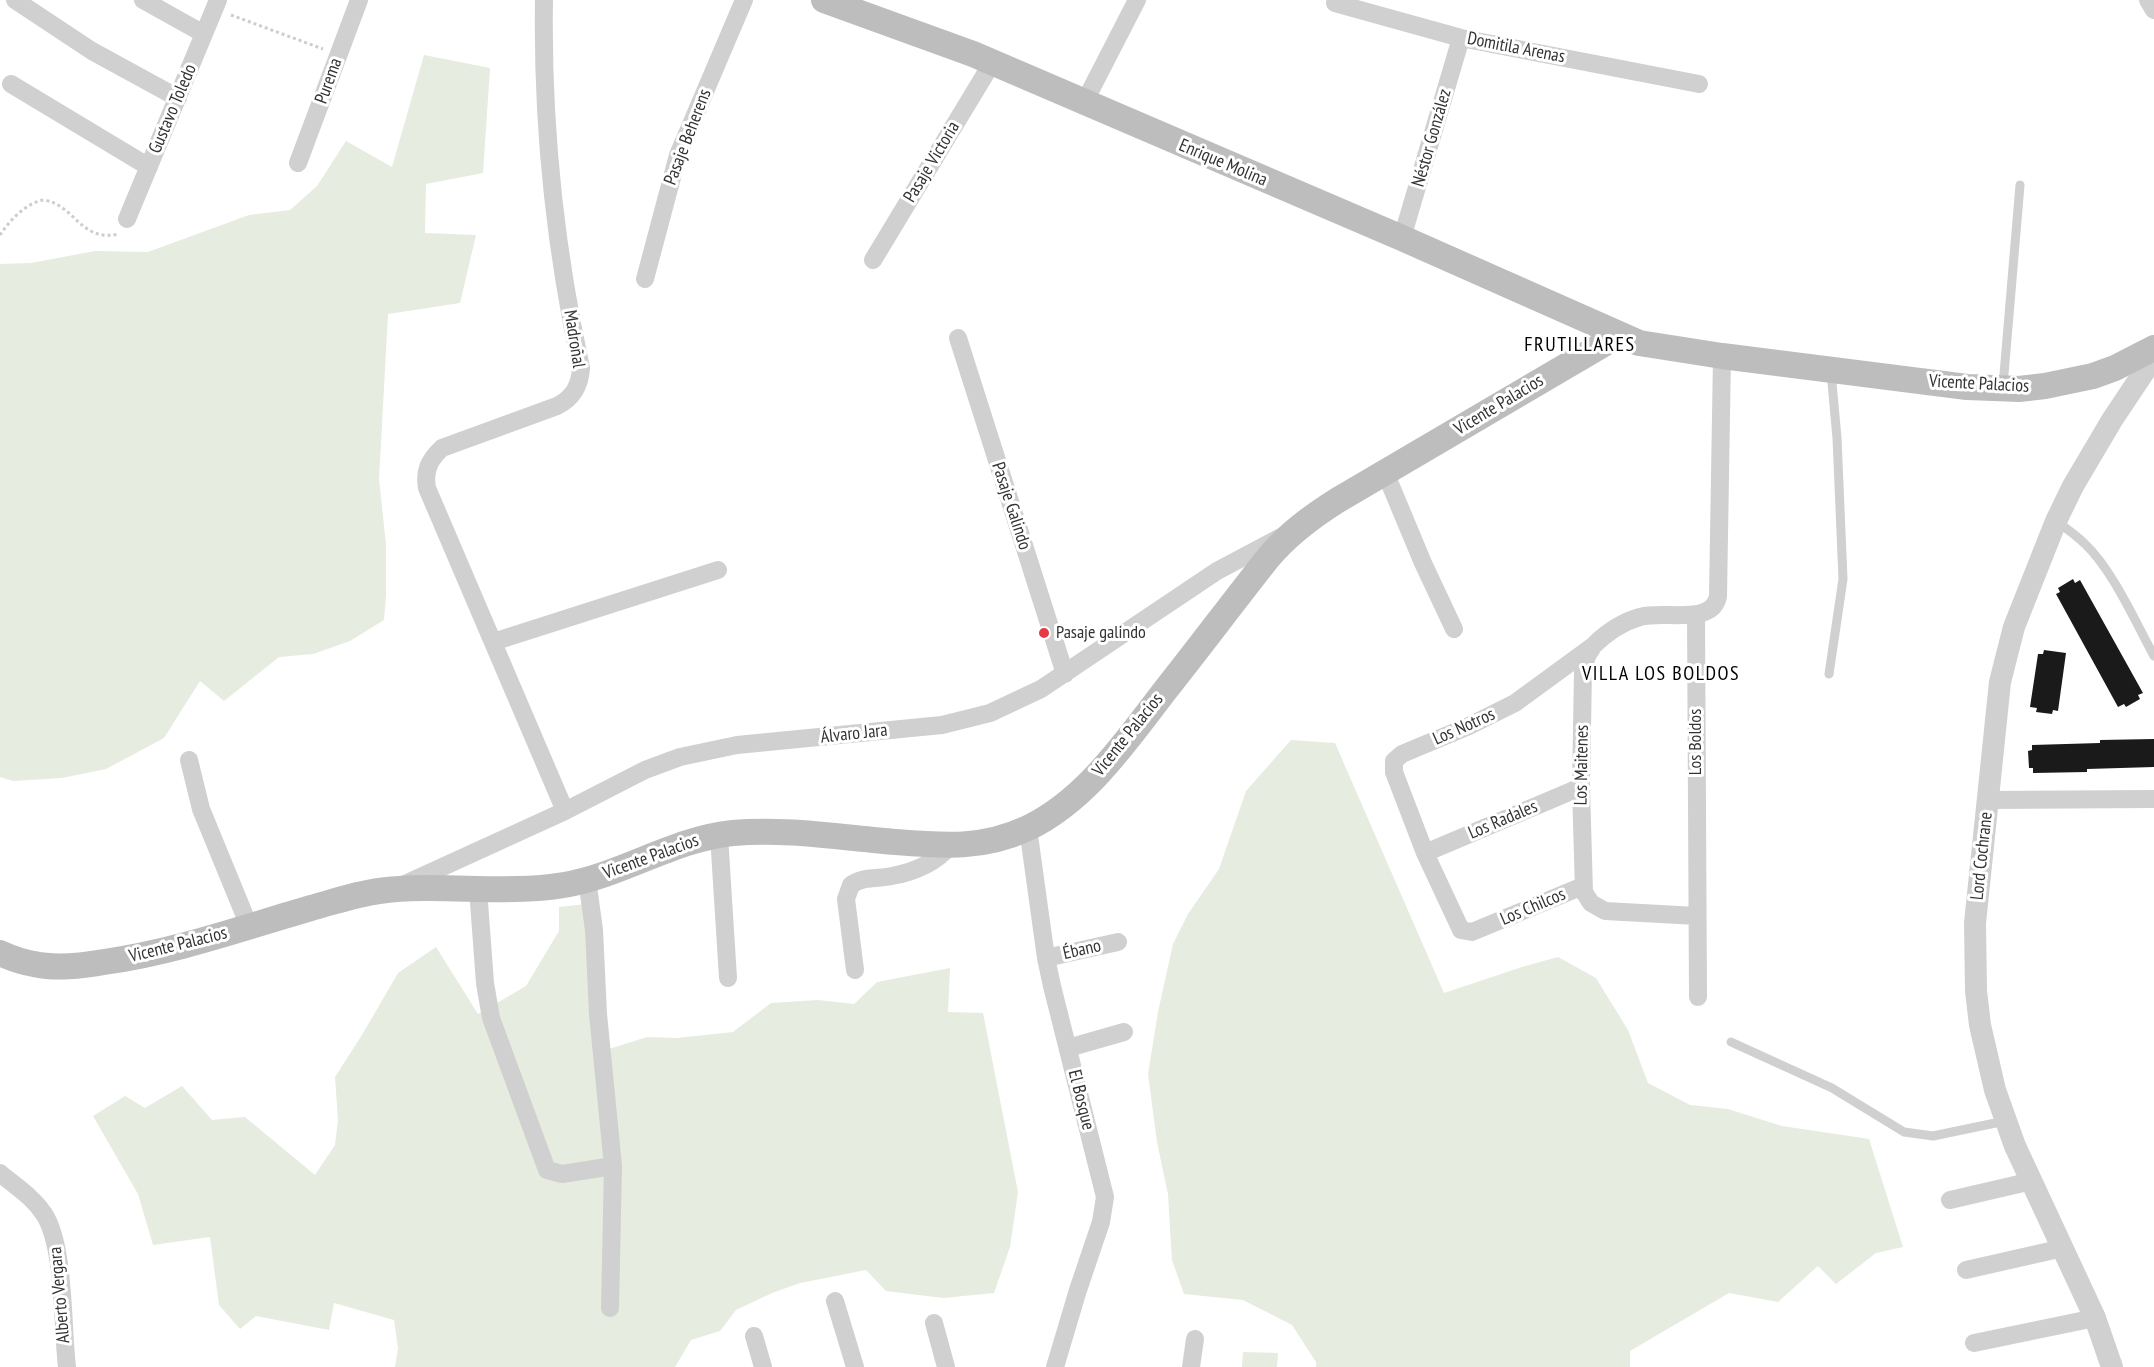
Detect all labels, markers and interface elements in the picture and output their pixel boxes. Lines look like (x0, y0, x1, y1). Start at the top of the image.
street label: Domitila Arenas (1465, 28, 1567, 68)
street label: Purema (311, 55, 347, 107)
street label: Gustavo Toledo (145, 61, 201, 157)
street label: Pasaje Beherens (660, 86, 716, 188)
street label: Néstor González (1408, 87, 1456, 189)
street label: Pasaje Victoria (899, 118, 965, 206)
street label: Enrique Molina (1176, 135, 1270, 191)
street label: Madroñal (559, 308, 589, 370)
district label: FRUTILLARES (1524, 333, 1636, 357)
street label: Vicente Palacios (1451, 370, 1547, 440)
street label: Vicente Palacios (1928, 371, 2030, 397)
street label: Pasaje Galindo (987, 459, 1035, 553)
place label: Pasaje galindo (1056, 622, 1146, 644)
marker: Pasaje galindo (1037, 626, 1051, 640)
district label: VILLA LOS BOLDOS (1582, 662, 1740, 686)
street label: Vicente Palacios (1088, 689, 1168, 781)
street label: Los Notros (1430, 704, 1498, 750)
street label: Los Boldos (1685, 709, 1707, 775)
street label: Álvaro Jara (820, 720, 888, 748)
street label: Los Maitenes (1570, 725, 1594, 805)
street label: Los Radales (1465, 796, 1541, 844)
street label: Lord Cochrane (1967, 811, 1997, 901)
street label: Vicente Palacios (600, 830, 702, 884)
street label: Los Chilcos (1497, 884, 1569, 930)
street label: Vicente Palacios (127, 922, 229, 968)
street label: Ébano (1061, 935, 1103, 965)
street label: El Bosque (1063, 1068, 1099, 1132)
street label: Alberto Vergara (45, 1246, 75, 1344)

